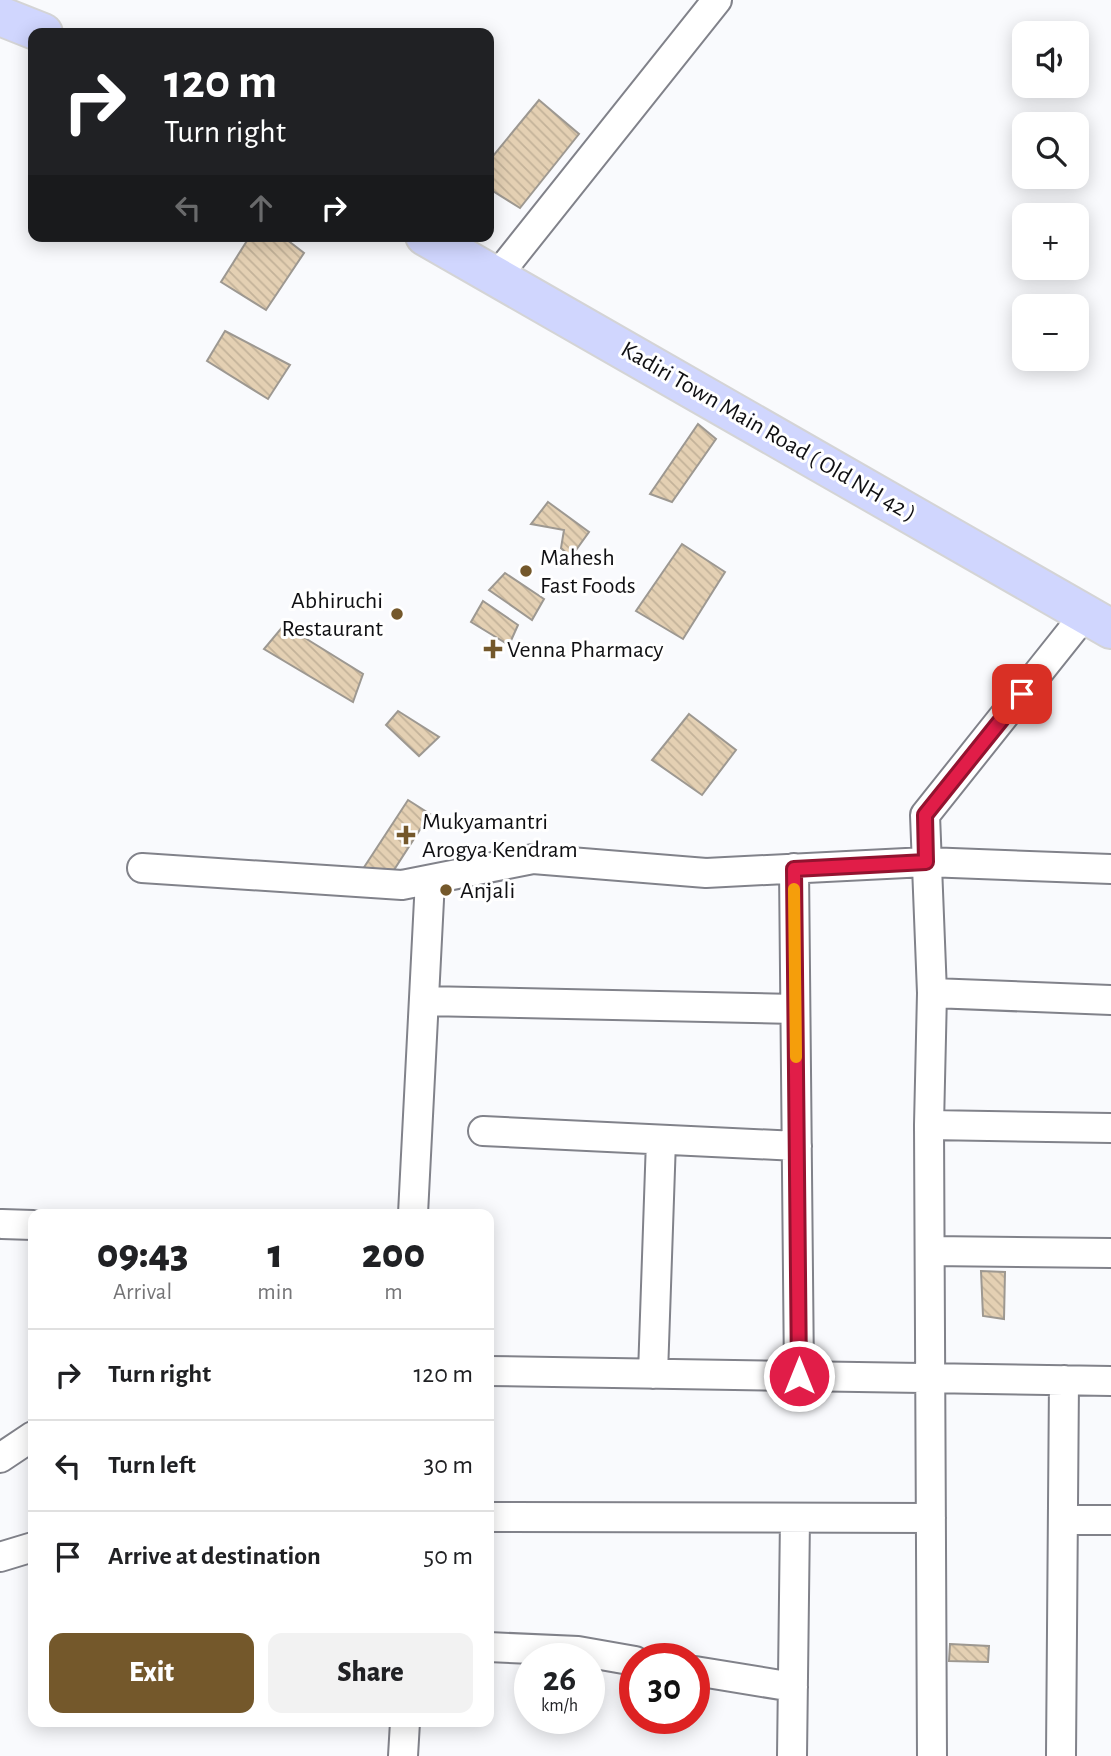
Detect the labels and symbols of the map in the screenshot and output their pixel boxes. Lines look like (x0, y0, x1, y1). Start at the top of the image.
street label: Kadiri Town Main Road ( Old NH 42 ) (617, 337, 920, 526)
place label: Mahesh Fast Foods (540, 546, 636, 598)
marker: Mahesh Fast Foods (518, 563, 534, 579)
place label: Abhiruchi Restaurant (281, 589, 383, 641)
marker: Abhiruchi Restaurant (389, 606, 405, 622)
place label: Venna Pharmacy (507, 638, 663, 662)
marker: Venna Pharmacy (485, 641, 501, 657)
pin (992, 664, 1052, 724)
place label: Mukyamantri Arogya Kendram (422, 810, 578, 862)
marker: Mukyamantri Arogya Kendram (396, 825, 416, 845)
place label: Anjali (460, 879, 515, 903)
marker: Anjali (438, 882, 454, 898)
position arrow (762, 1339, 836, 1413)
speed limit sign: 30 (619, 1643, 710, 1734)

